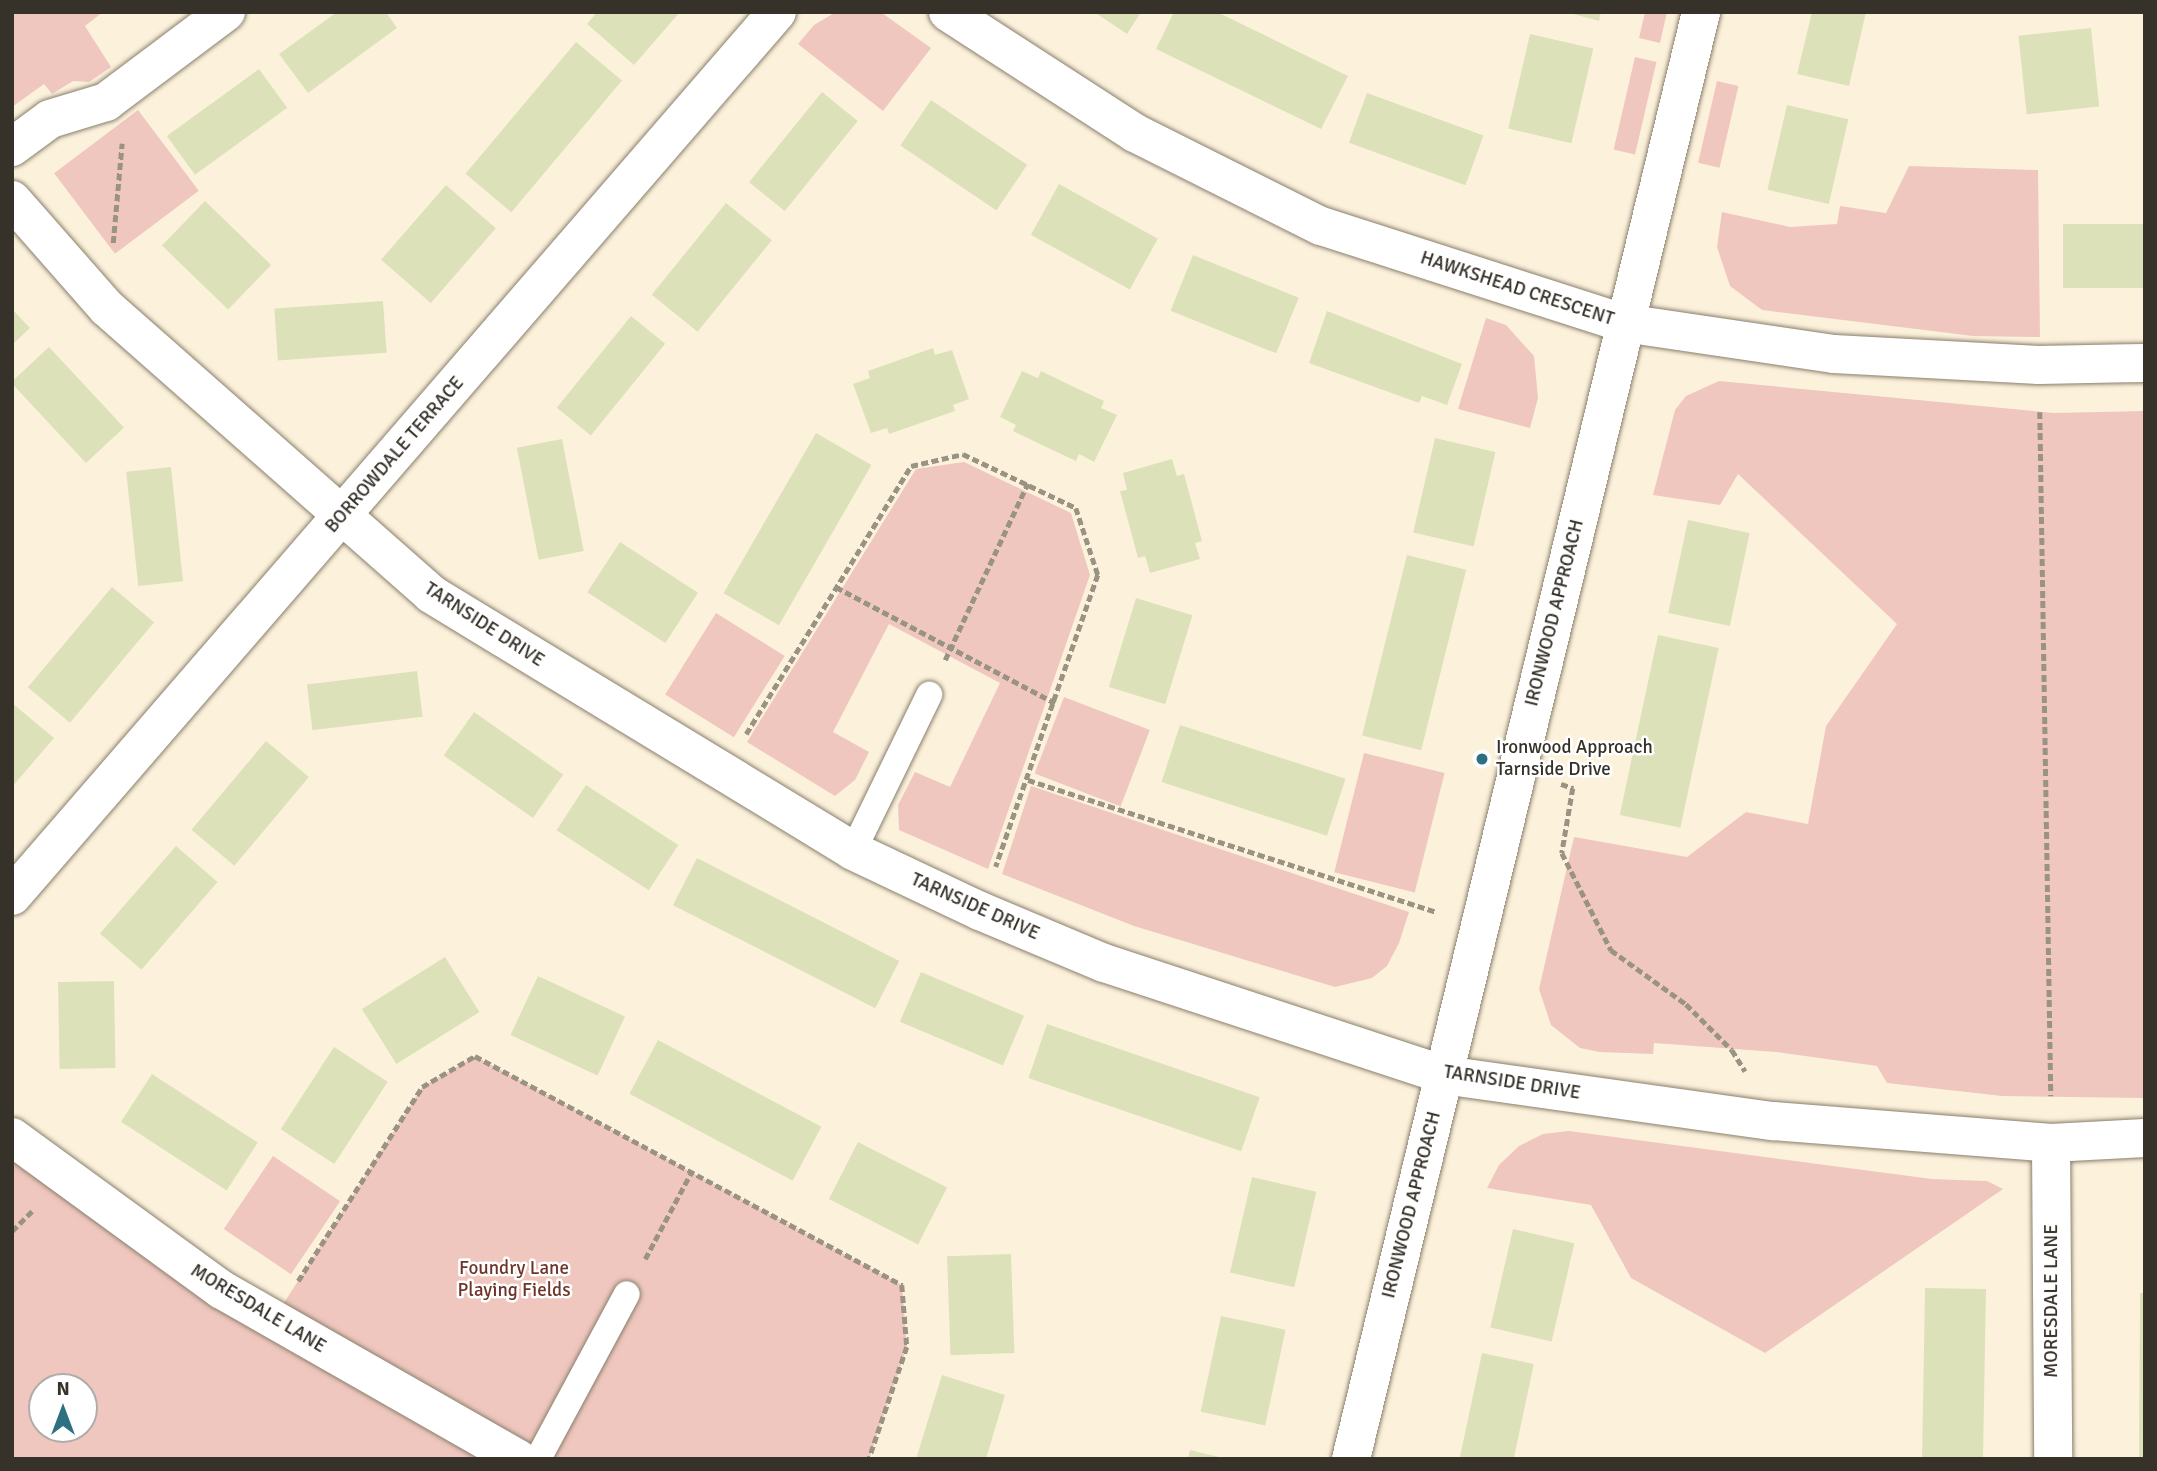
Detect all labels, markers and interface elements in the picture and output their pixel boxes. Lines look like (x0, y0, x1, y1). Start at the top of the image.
street label: HAWKSHEAD CRESCENT (1417, 247, 1617, 331)
street label: BORROWDALE TERRACE (321, 372, 469, 538)
street label: IRONWOOD APPROACH (1521, 517, 1589, 709)
street label: TARNSIDE DRIVE (420, 578, 548, 672)
place label: Ironwood Approach Tarnside Drive (1496, 737, 1653, 781)
marker: Ironwood Approach Tarnside Drive (1474, 751, 1490, 767)
street label: TARNSIDE DRIVE (907, 868, 1043, 946)
street label: TARNSIDE DRIVE (1442, 1061, 1582, 1105)
street label: IRONWOOD APPROACH (1378, 1109, 1446, 1301)
street label: MORESDALE LANE (2041, 1224, 2063, 1378)
park label: Foundry Lane Playing Fields (458, 1258, 570, 1302)
street label: MORESDALE LANE (186, 1260, 330, 1358)
north arrow (28, 1373, 98, 1443)
text: N (56, 1377, 70, 1401)

